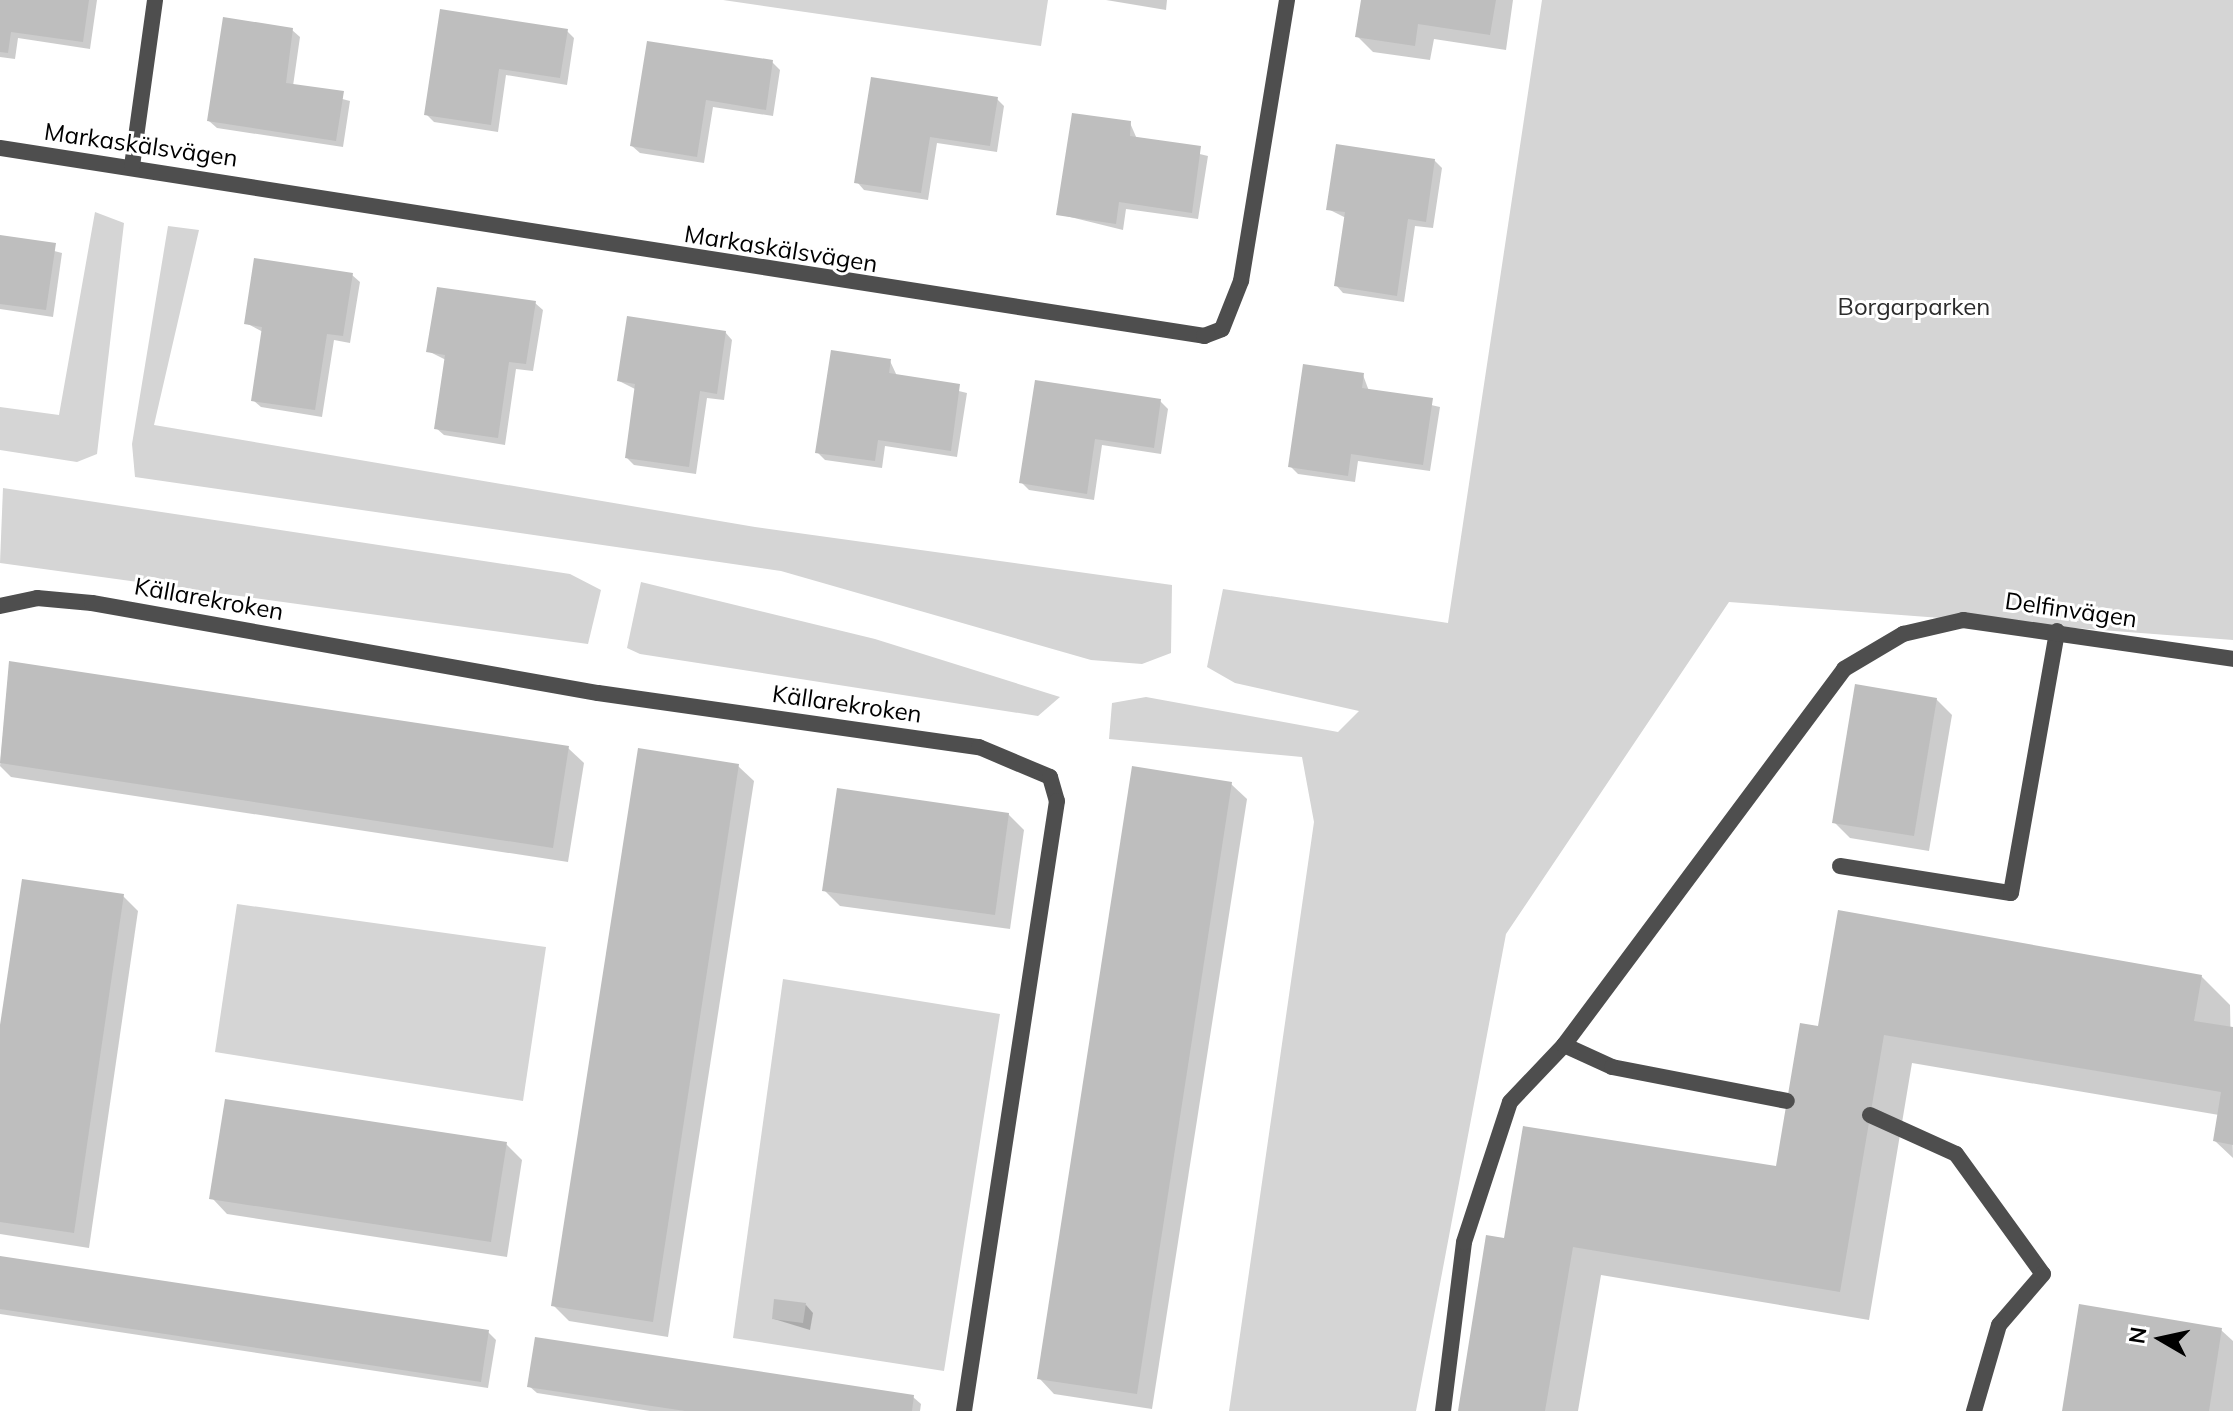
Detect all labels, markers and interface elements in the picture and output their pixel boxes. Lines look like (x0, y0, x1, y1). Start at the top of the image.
street label: Markaskälsvägen (42, 117, 240, 173)
street label: Markaskälsvägen (682, 220, 880, 278)
park label: Borgarparken (1838, 293, 1990, 321)
street label: Källarekroken (132, 572, 286, 626)
street label: Delfinvägen (2003, 586, 2139, 634)
street label: Källarekroken (770, 679, 924, 729)
north arrow (2121, 1299, 2201, 1379)
text: N (2122, 1325, 2152, 1346)

